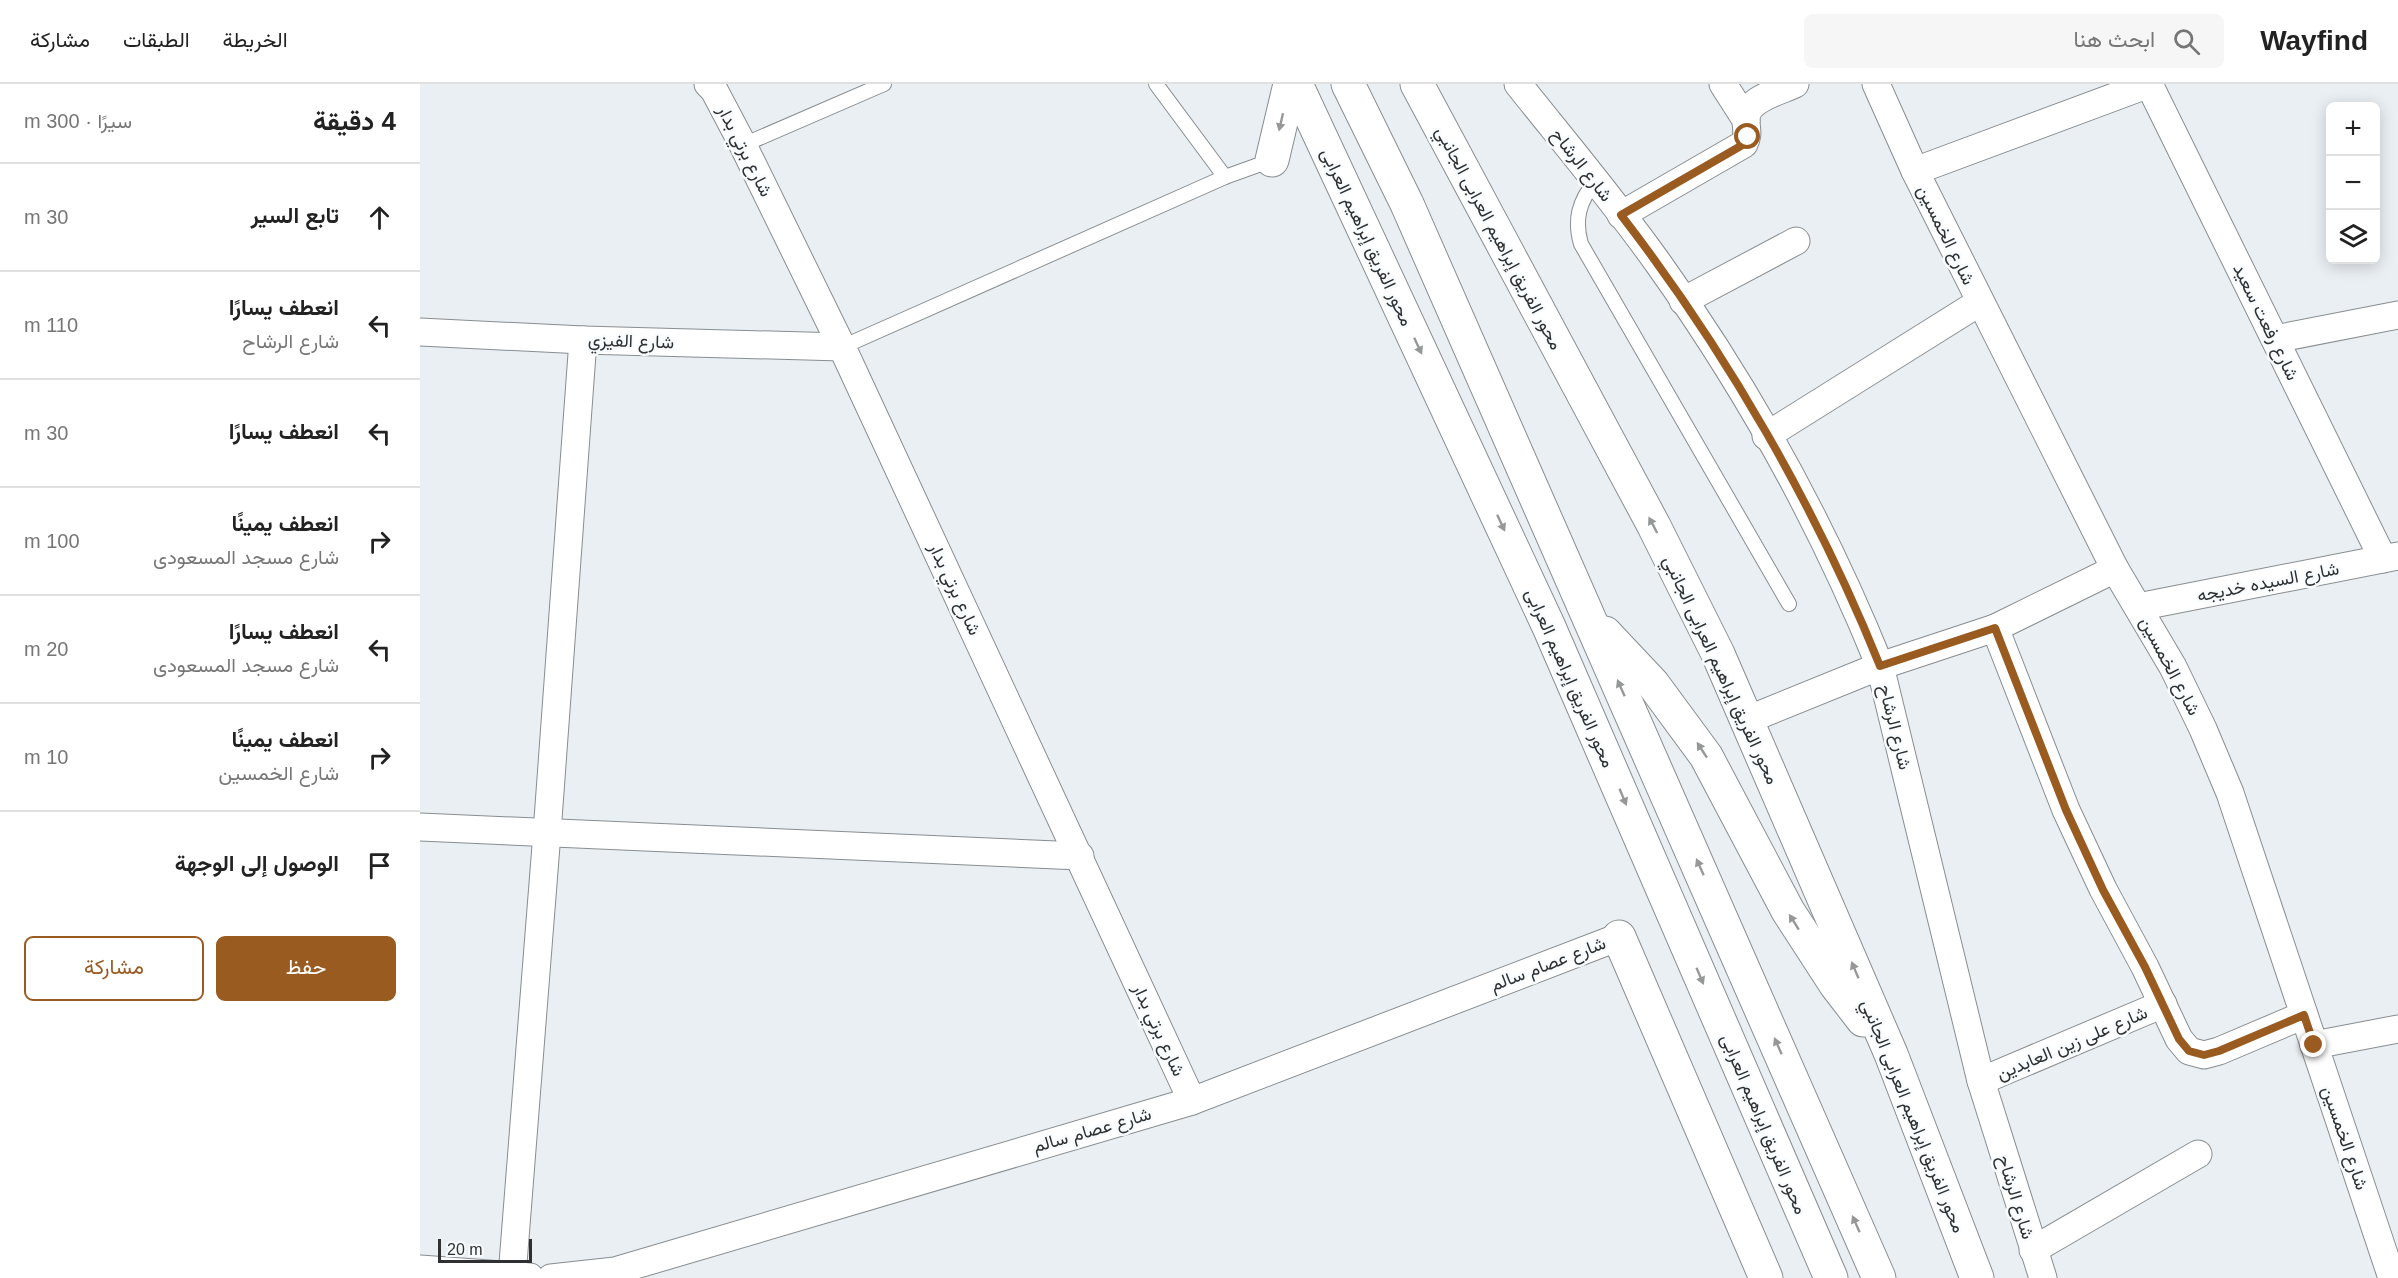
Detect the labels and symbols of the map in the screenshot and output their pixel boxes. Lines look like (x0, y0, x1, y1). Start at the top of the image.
street label: شارع برتي بدار (709, 101, 777, 202)
one-way arrow (1276, 113, 1285, 132)
street label: محور الفريق إبراهيم العرابى الجانبي (1427, 123, 1566, 355)
route start (1734, 123, 1760, 149)
street label: شارع الرشاح (1546, 125, 1617, 207)
street label: محور الفريق إبراهيم العرابى (1315, 145, 1417, 330)
street label: شارع الخمسين (1911, 182, 1979, 289)
street label: شارع رفعت سعيد (2227, 261, 2303, 384)
street label: شارع الفيزي (587, 329, 674, 357)
one-way arrow (1414, 338, 1423, 355)
one-way arrow (1496, 515, 1505, 532)
one-way arrow (1648, 516, 1658, 533)
street label: شارع برتي بدار (920, 539, 985, 640)
street label: محور الفريق إبراهيم العرابى الجانبي (1655, 553, 1783, 790)
street label: شارع السيده خديجه (2195, 558, 2341, 608)
street label: محور الفريق إبراهيم العرابى (1520, 585, 1619, 771)
street label: شارع الخمسين (2134, 613, 2204, 720)
one-way arrow (1617, 680, 1626, 697)
street label: شارع الرشاح (1873, 682, 1915, 772)
one-way arrow (1697, 742, 1708, 758)
one-way arrow (1619, 788, 1628, 806)
one-way arrow (1694, 858, 1704, 876)
one-way arrow (1789, 914, 1800, 930)
street label: شارع عصام سالم (1487, 933, 1609, 997)
one-way arrow (1849, 961, 1859, 979)
one-way arrow (1696, 967, 1706, 985)
street label: شارع برتي بدار (1124, 980, 1189, 1081)
street label: محور الفريق إبراهيم العرابى الجانبي (1852, 996, 1969, 1237)
street label: شارع على زين العابدين (1994, 1002, 2151, 1086)
street label: محور الفريق إبراهيم العرابى (1715, 1031, 1811, 1218)
route end (2300, 1031, 2326, 1057)
one-way arrow (1773, 1037, 1782, 1054)
street label: شارع الخمسين (2316, 1083, 2372, 1193)
street label: شارع عصام سالم (1031, 1104, 1154, 1158)
street label: شارع الرشاح (1992, 1152, 2038, 1242)
one-way arrow (1851, 1215, 1861, 1233)
scale bar (438, 1236, 532, 1264)

